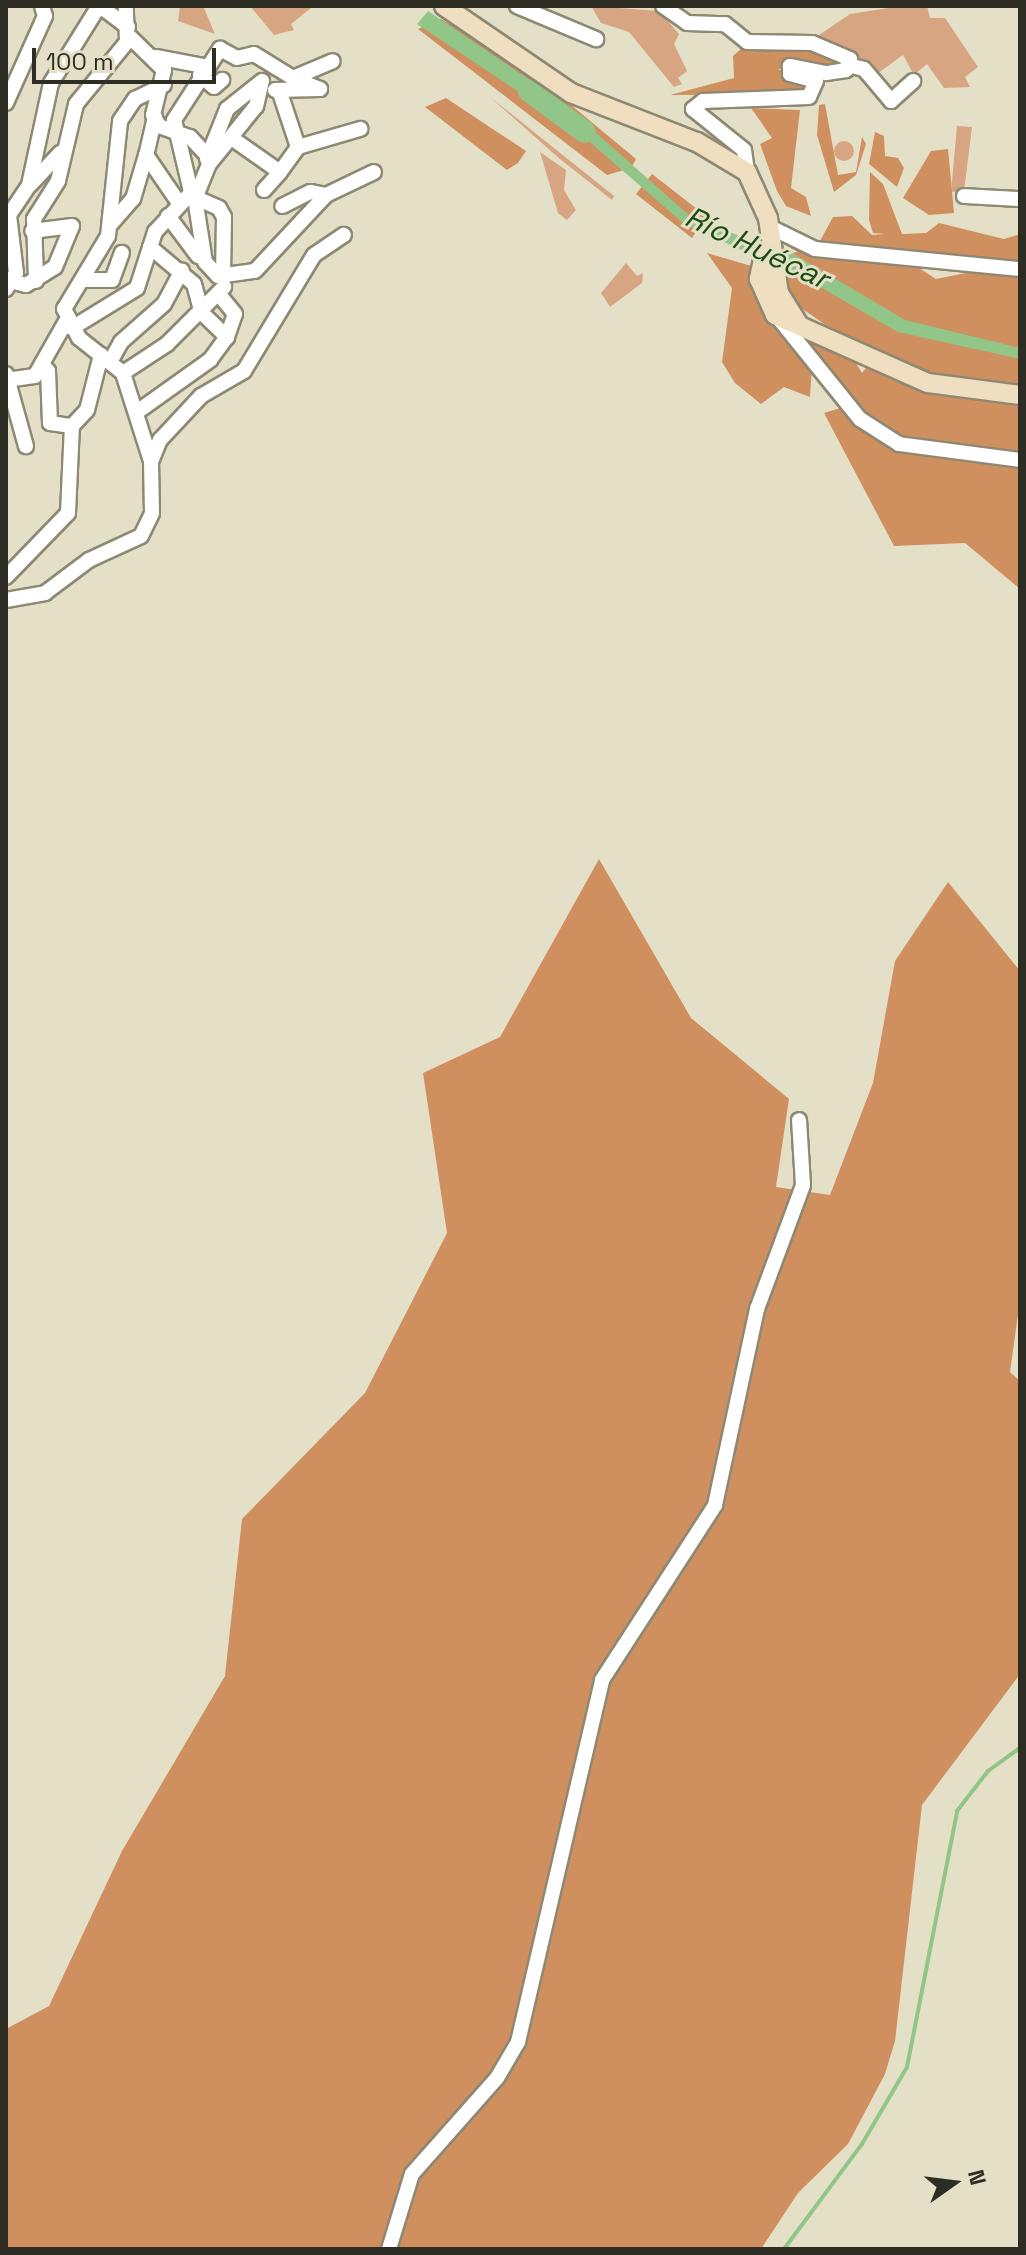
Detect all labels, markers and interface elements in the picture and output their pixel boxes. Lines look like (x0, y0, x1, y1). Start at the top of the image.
scale bar (36, 32, 220, 82)
text: 100 m (46, 46, 114, 77)
water label: Río Huécar (679, 199, 835, 297)
north arrow (914, 2143, 994, 2223)
text: N (962, 2167, 993, 2188)

